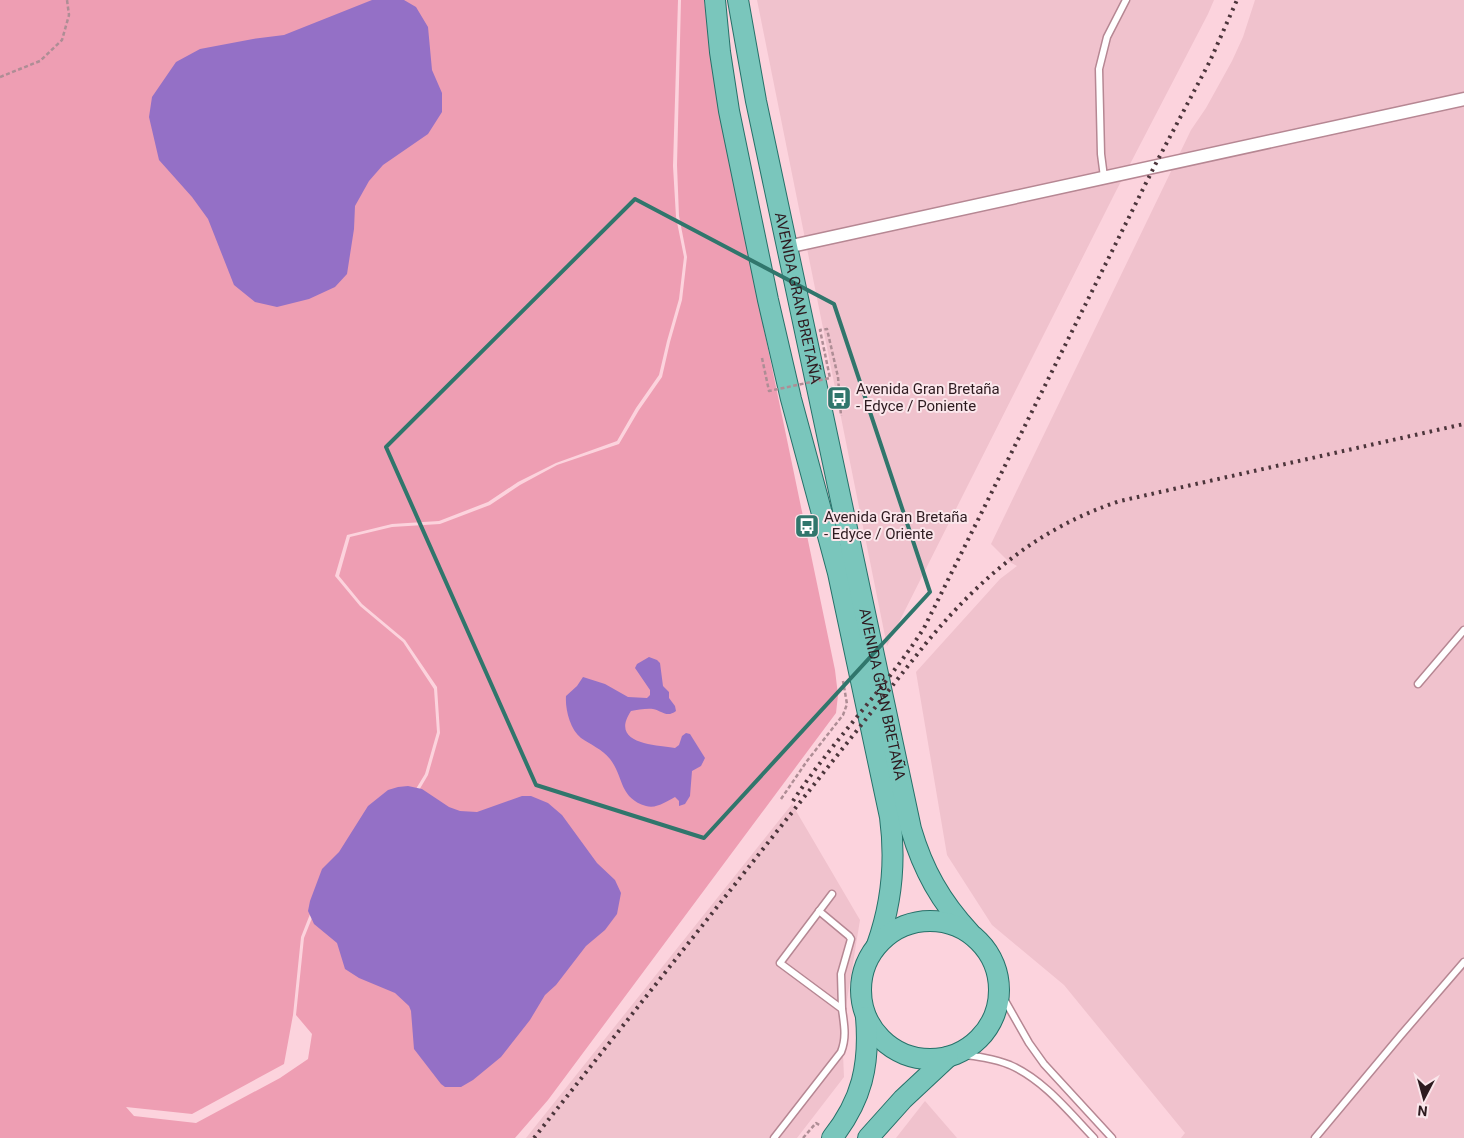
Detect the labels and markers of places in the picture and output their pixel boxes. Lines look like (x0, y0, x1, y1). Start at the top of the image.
place label: Avenida Gran Bretaña - Edyce / Poniente (856, 380, 1000, 415)
bus stop icon: Avenida Gran Bretaña - Edyce / Poniente (826, 385, 852, 411)
place label: Avenida Gran Bretaña - Edyce / Oriente (824, 508, 968, 543)
bus stop icon: Avenida Gran Bretaña - Edyce / Oriente (794, 513, 820, 539)

